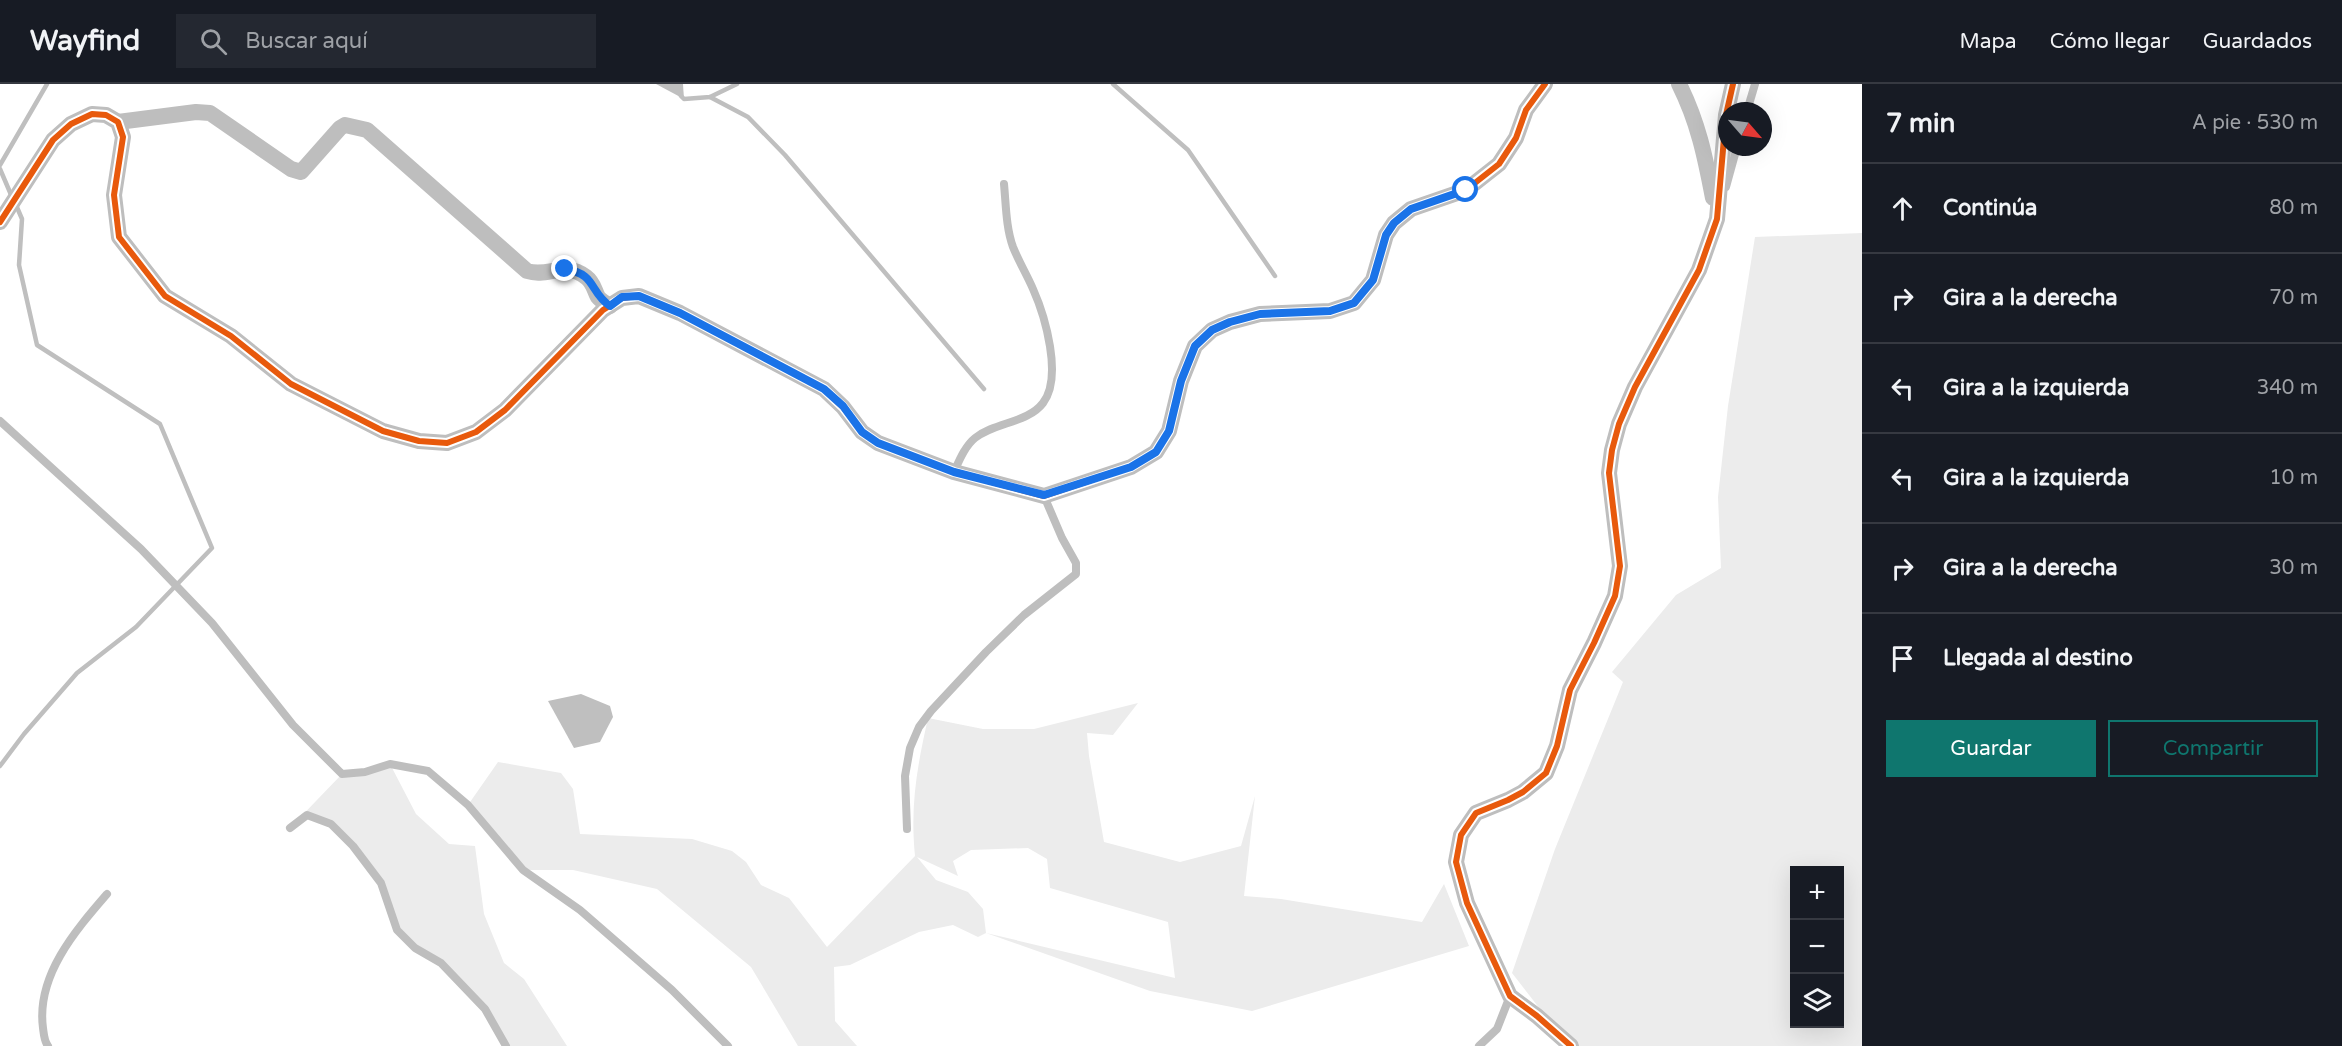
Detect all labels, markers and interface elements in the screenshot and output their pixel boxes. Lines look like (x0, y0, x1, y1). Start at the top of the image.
search box (176, 14, 596, 68)
text: Wayfind (30, 24, 140, 58)
icon: search (197, 25, 230, 58)
text: Buscar aquí (245, 28, 368, 54)
text: Mapa (1959, 29, 2017, 54)
text: Cómo llegar (2050, 29, 2170, 54)
text: Guardados (2203, 29, 2312, 54)
north arrow (1718, 102, 1772, 156)
text: 7 min (1886, 108, 1955, 139)
text: A pie · 530 m (2192, 111, 2318, 135)
route start (1452, 176, 1478, 202)
icon: ahead (1886, 192, 1919, 225)
text: Continúa (1943, 195, 2037, 221)
text: 80 m (2269, 196, 2318, 220)
route end (551, 255, 577, 281)
icon: right (1886, 282, 1919, 315)
text: Gira a la derecha (1943, 285, 2118, 311)
text: 70 m (2269, 286, 2318, 310)
icon: left (1886, 372, 1919, 405)
text: Gira a la izquierda (1943, 375, 2129, 401)
text: 340 m (2257, 376, 2318, 400)
icon: left (1886, 462, 1919, 495)
text: Gira a la izquierda (1943, 465, 2129, 491)
text: 10 m (2269, 466, 2318, 490)
icon: right (1886, 552, 1919, 585)
text: Gira a la derecha (1943, 555, 2118, 581)
text: 30 m (2269, 556, 2318, 580)
icon: arrive (1886, 642, 1919, 675)
text: Llegada al destino (1943, 645, 2133, 671)
button: Guardar (1886, 720, 2096, 777)
button: Compartir (2108, 720, 2318, 777)
map controls (1790, 866, 1844, 1028)
button: + (1790, 866, 1844, 920)
button: − (1790, 920, 1844, 974)
button: layers (1790, 974, 1844, 1028)

